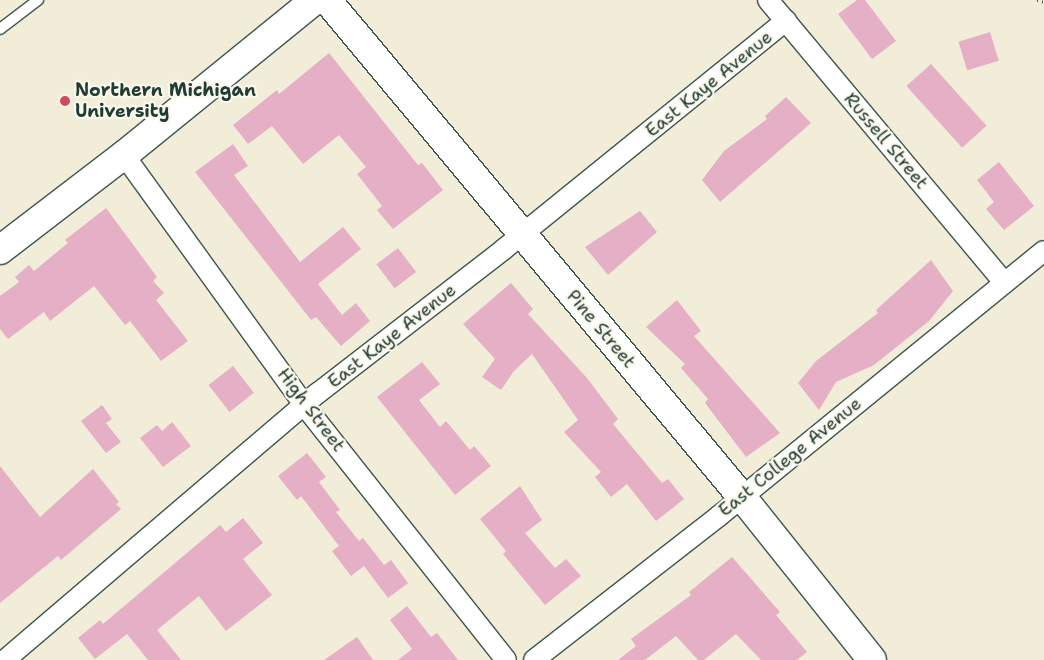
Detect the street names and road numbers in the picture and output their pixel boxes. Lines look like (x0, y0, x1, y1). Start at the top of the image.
street label: East Kaye Avenue (641, 26, 777, 142)
street label: Russell Street (839, 88, 933, 194)
street label: East Kaye Avenue (324, 279, 460, 393)
street label: Pine Street (562, 286, 640, 372)
street label: High Street (273, 364, 349, 456)
street label: East College Avenue (714, 393, 866, 521)

